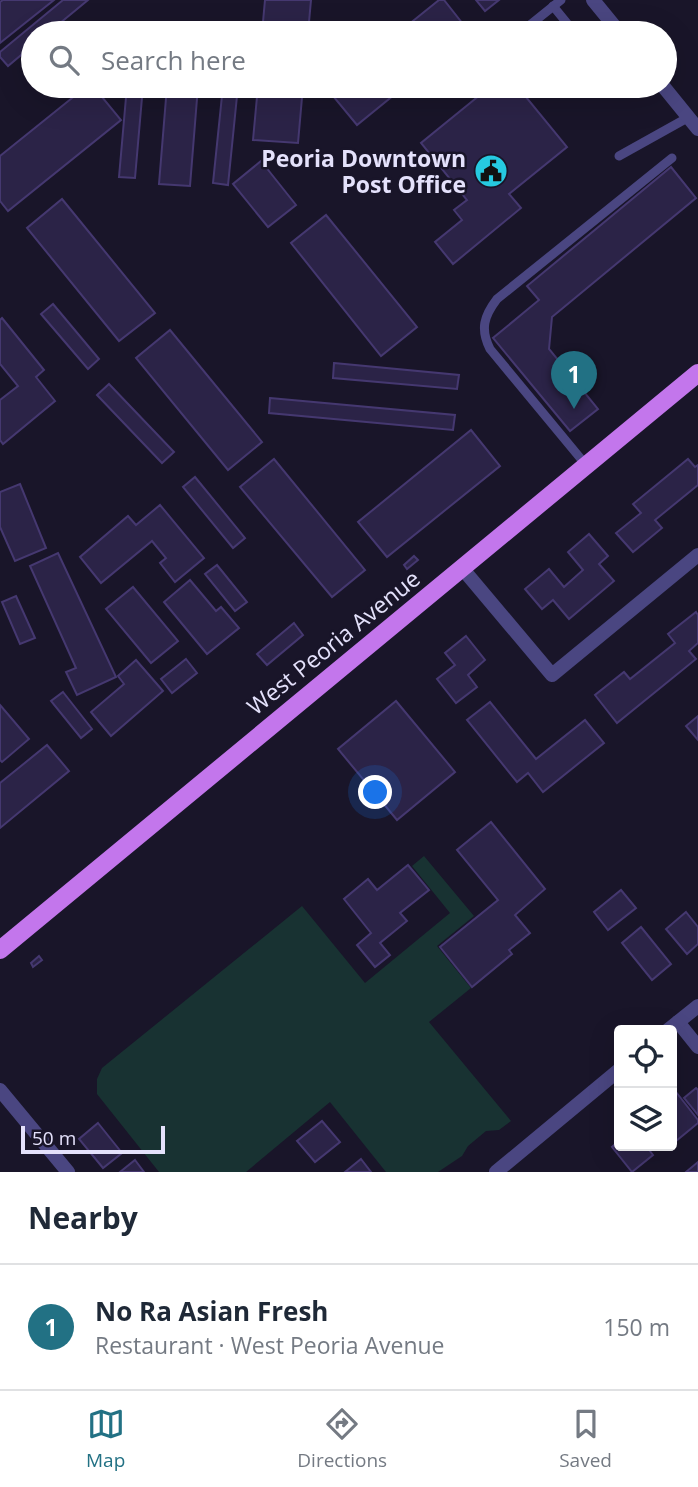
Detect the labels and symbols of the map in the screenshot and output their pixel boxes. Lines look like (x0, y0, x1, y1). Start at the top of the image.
place label: Peoria Downtown Post Office (261, 142, 466, 200)
public building icon: Peoria Downtown Post Office (472, 152, 510, 190)
pin: 1 (551, 351, 597, 409)
street label: West Peoria Avenue (240, 562, 426, 722)
your location (358, 775, 392, 809)
scale bar (21, 1123, 164, 1155)

